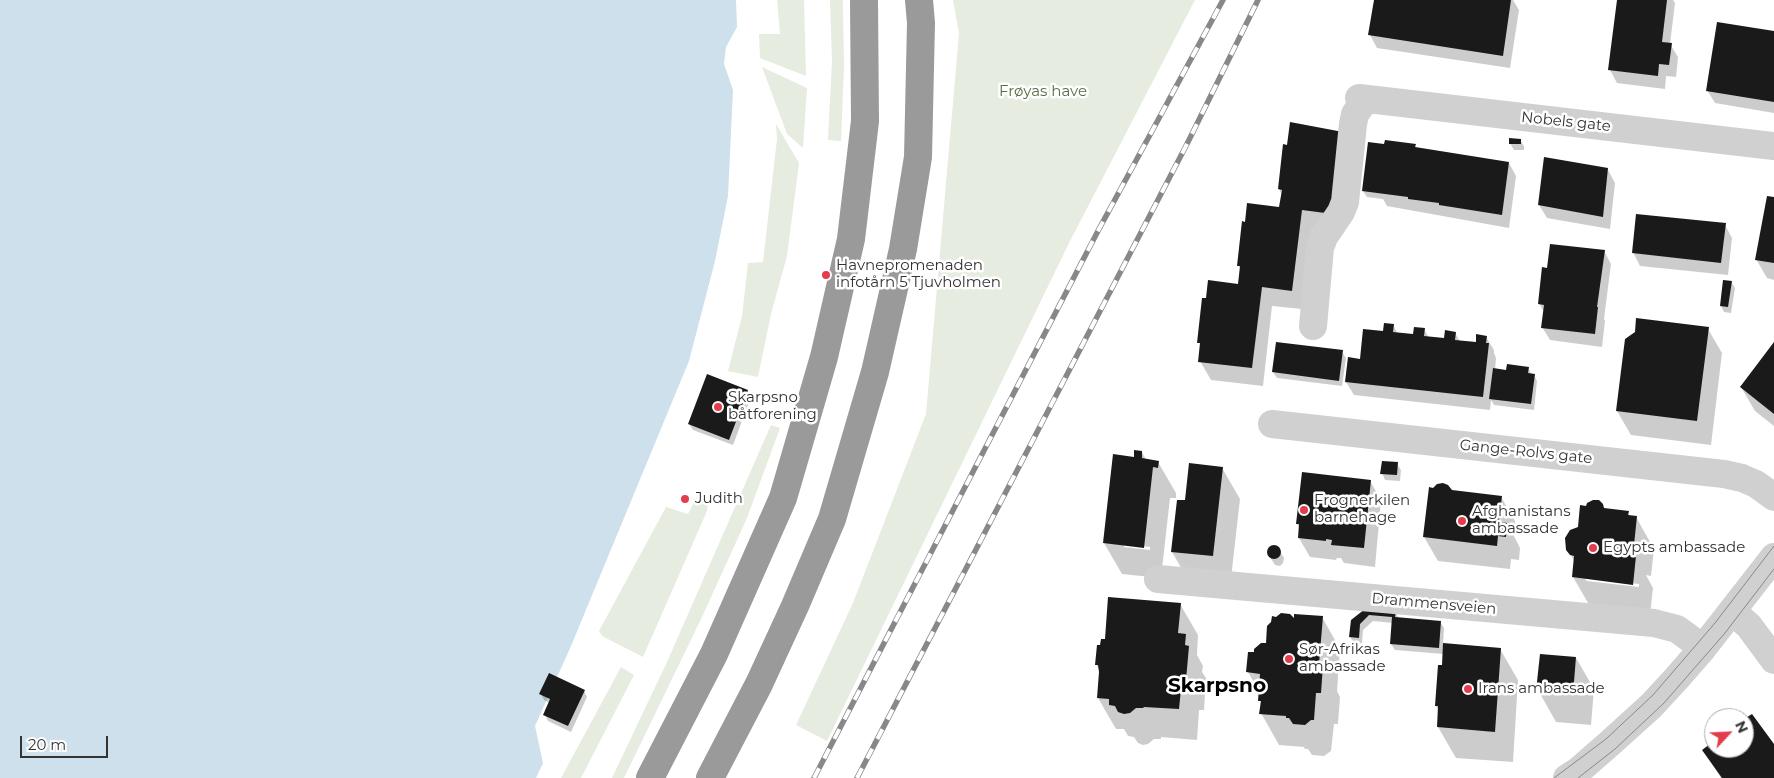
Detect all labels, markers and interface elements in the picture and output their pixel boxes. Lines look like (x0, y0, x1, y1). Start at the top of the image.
park label: Frøyas have (999, 83, 1087, 101)
street label: Nobels gate (1520, 108, 1612, 136)
place label: Havnepromenaden infotårn 5 Tjuvholmen (836, 257, 1001, 292)
marker: Havnepromenaden infotårn 5 Tjuvholmen (820, 269, 832, 281)
place label: Skarpsno båtforening (728, 389, 817, 424)
marker: Skarpsno båtforening (712, 401, 724, 413)
street label: Gange-Rolvs gate (1459, 436, 1593, 468)
place label: Judith (695, 490, 743, 508)
place label: Frognerkilen barnehage (1314, 492, 1410, 527)
marker: Judith (679, 493, 691, 505)
place label: Afghanistans ambassade (1472, 503, 1571, 538)
marker: Frognerkilen barnehage (1298, 504, 1310, 516)
marker: Afghanistans ambassade (1456, 515, 1468, 527)
place label: Egypts ambassade (1603, 539, 1745, 557)
marker: Egypts ambassade (1587, 542, 1599, 554)
street label: Drammensveien (1371, 590, 1497, 618)
place label: Sør-Afrikas ambassade (1299, 641, 1385, 676)
marker: Sør-Afrikas ambassade (1283, 653, 1295, 665)
district label: Skarpsno (1168, 674, 1266, 698)
place label: Irans ambassade (1478, 680, 1605, 698)
marker: Irans ambassade (1462, 683, 1474, 695)
north arrow (1704, 708, 1754, 758)
text: N (1731, 718, 1752, 736)
scale bar (22, 726, 110, 758)
text: 20 m (28, 735, 66, 754)

